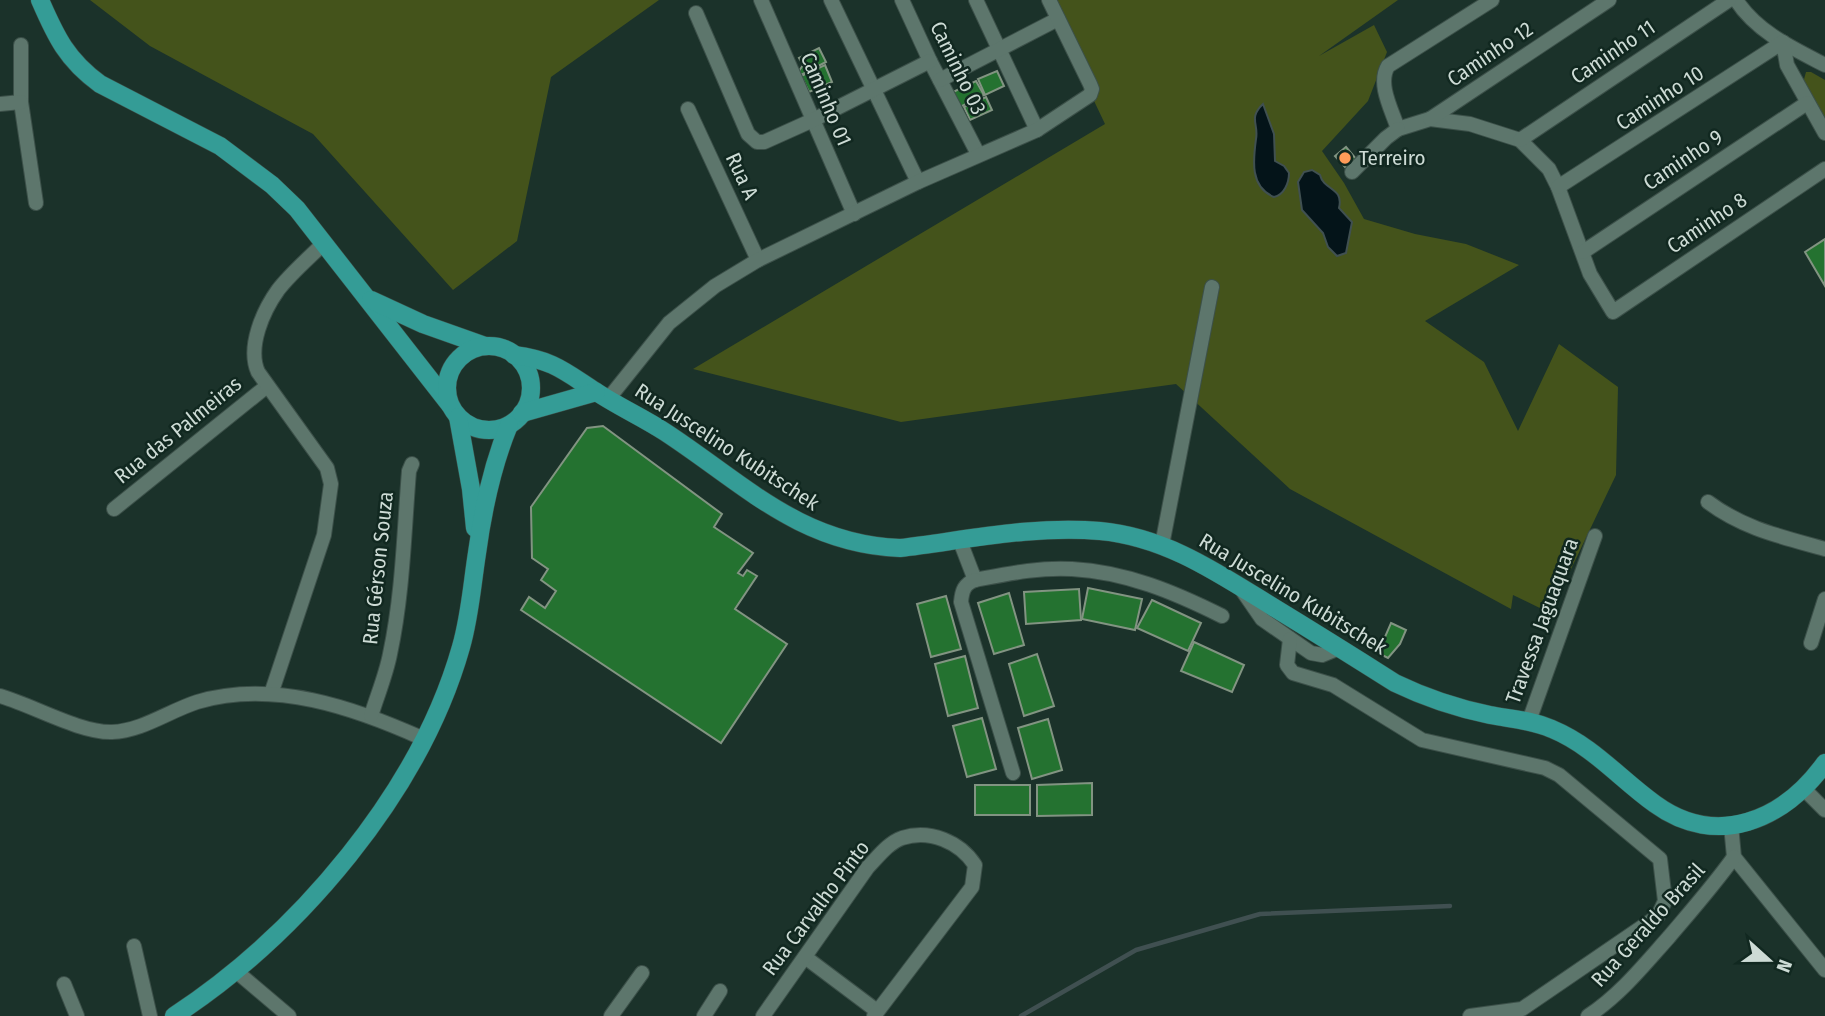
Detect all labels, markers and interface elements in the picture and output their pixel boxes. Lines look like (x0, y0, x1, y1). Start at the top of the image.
street label: Caminho 11 (1566, 14, 1660, 90)
street label: Caminho 12 (1442, 16, 1538, 92)
street label: Caminho 03 (924, 17, 992, 119)
street label: Caminho 01 (795, 48, 857, 150)
street label: Caminho 10 (1611, 60, 1709, 136)
street label: Caminho 9 (1638, 124, 1728, 196)
place label: Terreiro (1359, 145, 1425, 171)
street label: Rua A (720, 148, 764, 204)
marker: Terreiro (1337, 150, 1353, 166)
street label: Caminho 8 (1662, 187, 1752, 259)
street label: Rua das Palmeiras (109, 371, 247, 489)
street label: Rua Juscelino Kubitschek (630, 378, 824, 516)
street label: Rua Gérson Souza (357, 490, 399, 646)
street label: Rua Juscelino Kubitschek (1194, 528, 1392, 661)
street label: Travessa Jaguaquara (1500, 535, 1584, 707)
street label: Rua Carvalho Pinto (757, 835, 875, 981)
street label: Rua Geraldo Brasil (1586, 857, 1711, 992)
north arrow (1734, 925, 1804, 995)
text: N (1772, 956, 1797, 975)

